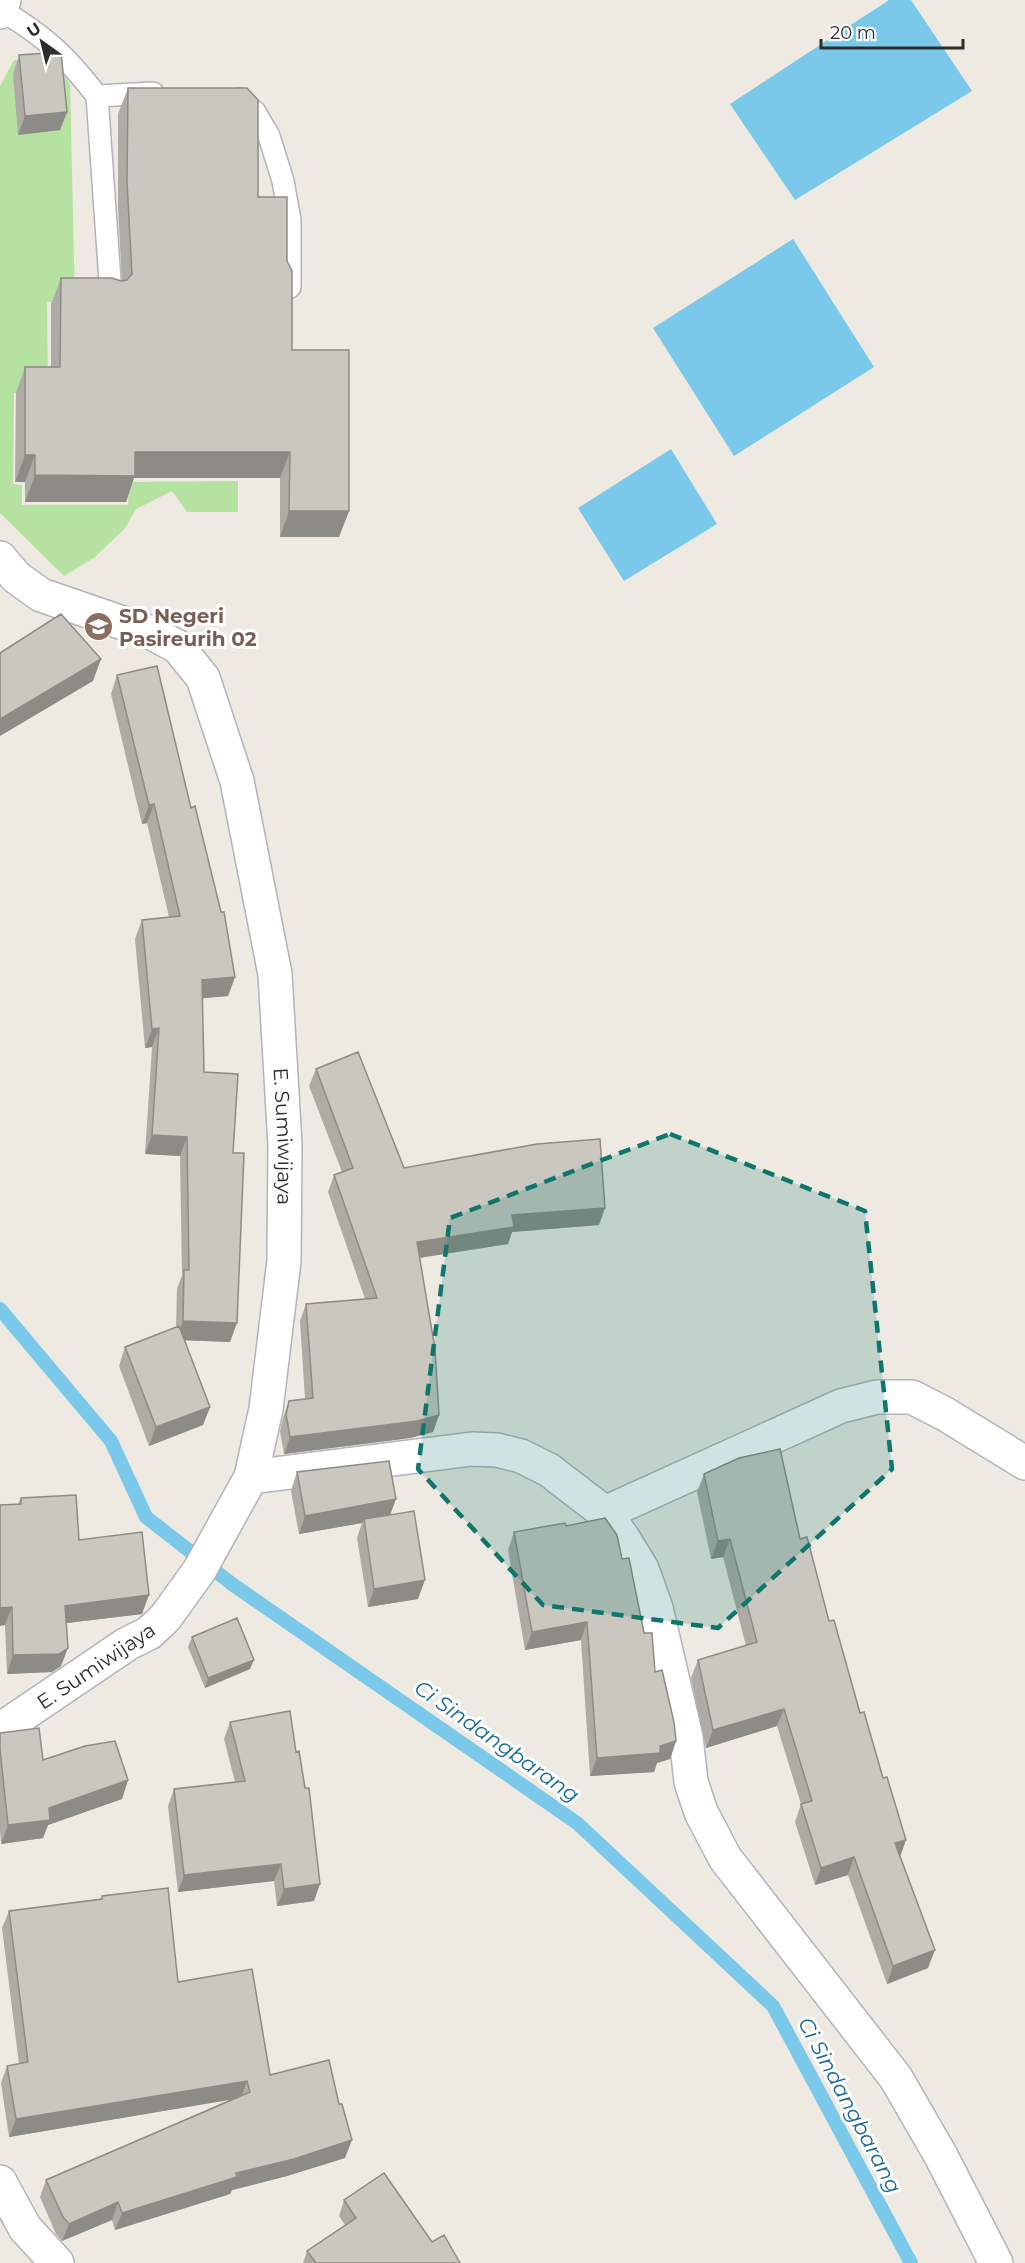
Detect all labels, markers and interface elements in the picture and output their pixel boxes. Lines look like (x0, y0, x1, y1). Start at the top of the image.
north arrow (12, 12, 72, 72)
scale bar (821, 12, 964, 50)
text: U (23, 19, 44, 41)
text: 20 m (830, 22, 876, 44)
place label: SD Negeri Pasireurih 02 (119, 604, 257, 651)
school or university icon: SD Negeri Pasireurih 02 (82, 611, 114, 643)
street label: E. Sumiwijaya (268, 1067, 297, 1205)
street label: E. Sumiwijaya (32, 1618, 160, 1714)
water label: Ci Sindangbarang (410, 1675, 584, 1807)
water label: Ci Sindangbarang (793, 2013, 907, 2197)

